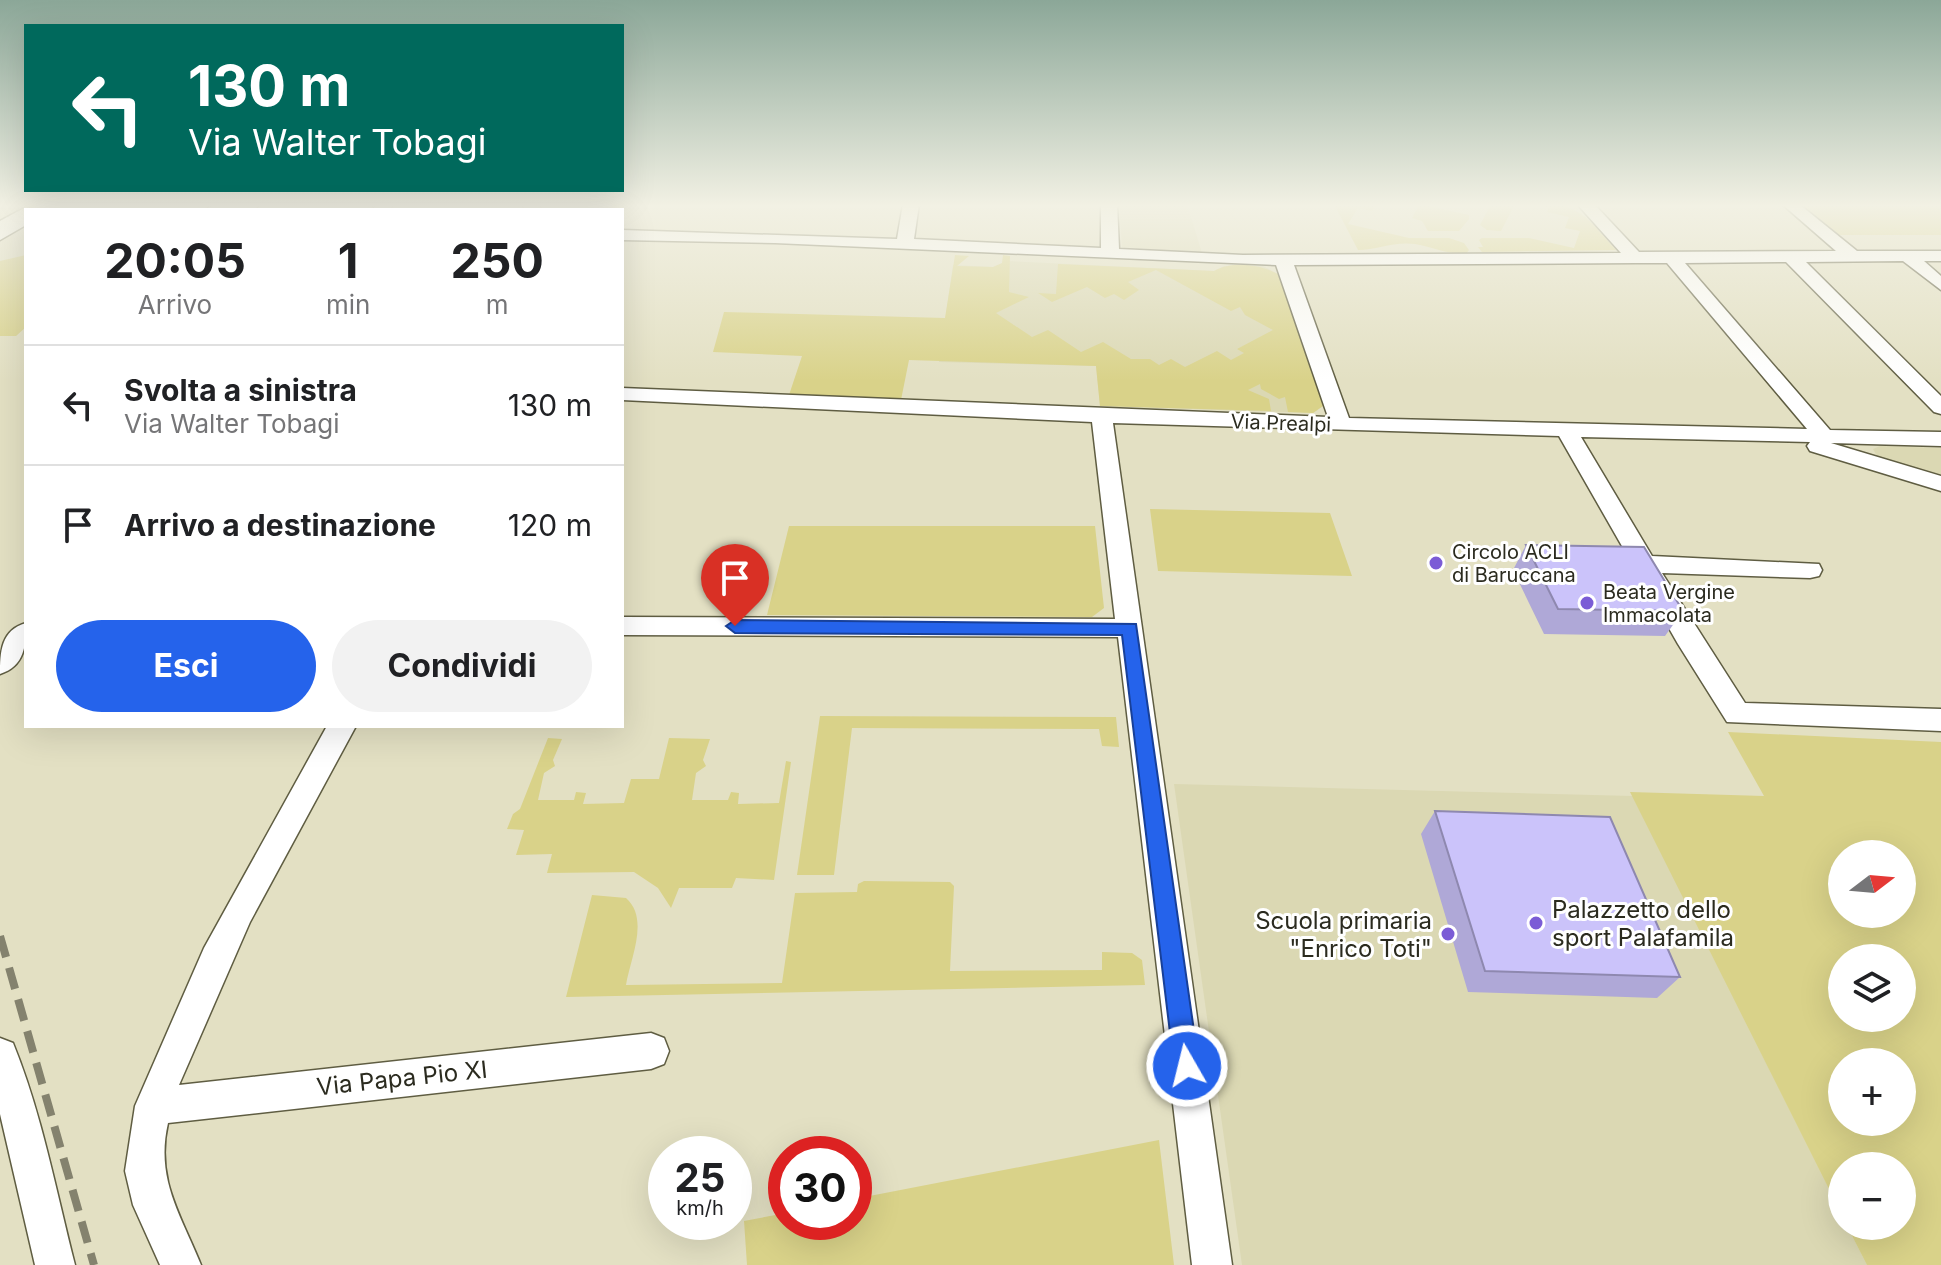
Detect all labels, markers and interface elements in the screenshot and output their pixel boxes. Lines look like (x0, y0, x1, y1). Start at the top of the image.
text: 130 m (188, 52, 350, 120)
icon: left (56, 56, 160, 160)
text: Via Walter Tobagi (188, 120, 487, 164)
text: 20:05 (104, 231, 246, 290)
text: 1 (338, 231, 359, 290)
text: 250 (451, 231, 544, 290)
text: Arrivo (138, 289, 212, 320)
text: min (326, 289, 370, 320)
text: m (486, 289, 509, 320)
text: Svolta a sinistra (124, 372, 357, 408)
icon: left (56, 383, 100, 427)
text: 130 m (508, 387, 592, 423)
text: Via Walter Tobagi (124, 408, 340, 439)
street label: Via Prealpi (1230, 409, 1332, 437)
icon: arrive (56, 503, 100, 547)
text: Arrivo a destinazione (124, 507, 436, 543)
text: 120 m (508, 507, 592, 543)
place label: Circolo ACLI di Baruccana (1452, 540, 1576, 587)
pin (701, 544, 769, 626)
marker: Circolo ACLI di Baruccana (1427, 554, 1445, 572)
icon: arrive (713, 556, 757, 600)
place label: Beata Vergine Immacolata (1603, 580, 1735, 627)
marker: Beata Vergine Immacolata (1578, 594, 1596, 612)
button: Esci (56, 620, 316, 712)
button: Condividi (332, 620, 592, 712)
north arrow (1828, 840, 1916, 928)
map controls (1828, 840, 1916, 1240)
place label: Palazzetto dello sport Palafamila (1552, 895, 1734, 952)
place label: Scuola primaria "Enrico Toti" (1255, 906, 1432, 963)
marker: Palazzetto dello sport Palafamila (1527, 914, 1545, 932)
marker: Scuola primaria "Enrico Toti" (1439, 925, 1457, 943)
button: layers (1828, 944, 1916, 1032)
position arrow (1145, 1024, 1229, 1108)
button: + (1828, 1048, 1916, 1136)
street label: Via Papa Pio XI (315, 1055, 489, 1101)
speed limit sign: 30 (768, 1136, 872, 1240)
button: − (1828, 1152, 1916, 1240)
text: 25 (675, 1153, 725, 1202)
text: km/h (676, 1196, 724, 1220)

